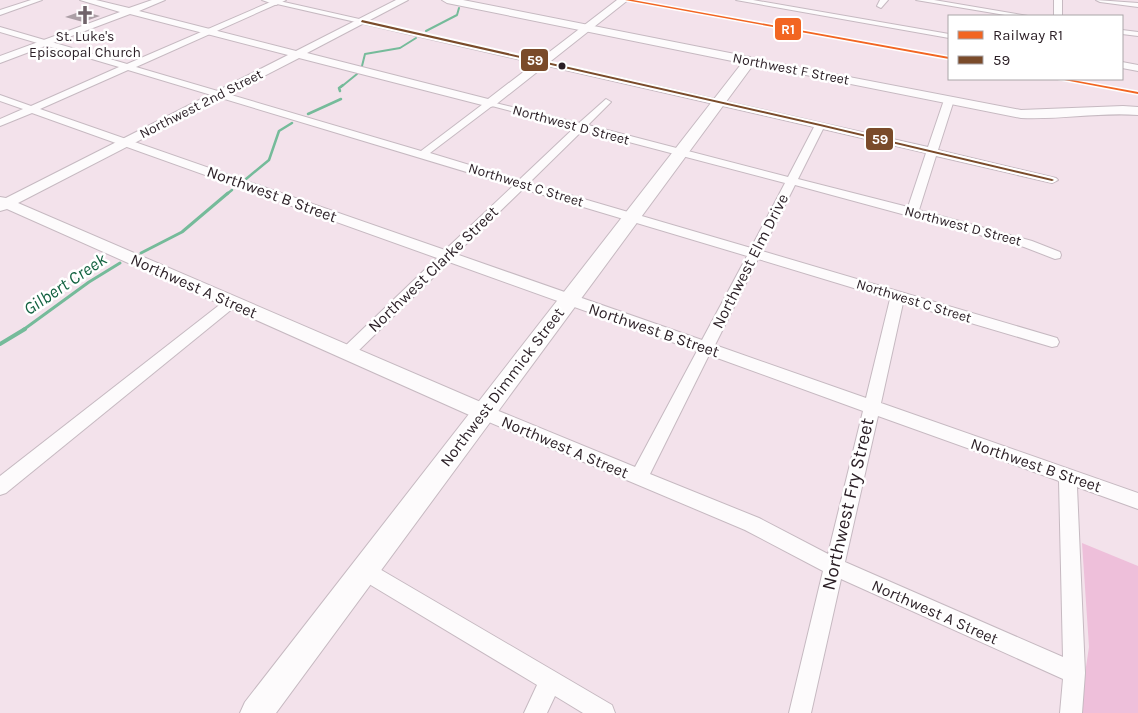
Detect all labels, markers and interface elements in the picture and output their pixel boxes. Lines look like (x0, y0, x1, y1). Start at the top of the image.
church icon: St. Luke's Episcopal Church (74, 4, 96, 26)
legend (948, 15, 1123, 80)
line badge: R1 (774, 17, 802, 41)
text: R1 (781, 21, 795, 38)
text: Railway R1 (993, 26, 1063, 44)
place label: St. Luke's Episcopal Church (29, 28, 141, 61)
line badge: 59 (520, 48, 549, 72)
street label: Northwest F Street (731, 49, 851, 89)
text: 59 (993, 51, 1010, 69)
text: 59 (527, 52, 543, 69)
unlabelled marker (557, 61, 567, 71)
street label: Northwest 2nd Street (137, 66, 265, 142)
street label: Northwest D Street (511, 101, 631, 149)
line badge: 59 (865, 127, 894, 151)
text: 59 (872, 131, 888, 148)
street label: Northwest C Street (466, 159, 586, 211)
street label: Northwest B Street (204, 162, 340, 226)
street label: Northwest Elm Drive (708, 190, 792, 332)
street label: Northwest Clarke Street (364, 202, 502, 336)
street label: Northwest D Street (903, 202, 1023, 250)
water label: Gilbert Creek (19, 248, 112, 320)
street label: Northwest A Street (128, 250, 260, 322)
street label: Northwest C Street (854, 275, 974, 327)
street label: Northwest B Street (586, 299, 722, 361)
street label: Northwest Dimmick Street (436, 304, 568, 470)
street label: Northwest A Street (499, 412, 631, 482)
street label: Northwest Fry Street (817, 416, 879, 592)
street label: Northwest B Street (968, 434, 1104, 496)
street label: Northwest A Street (869, 576, 1001, 648)

